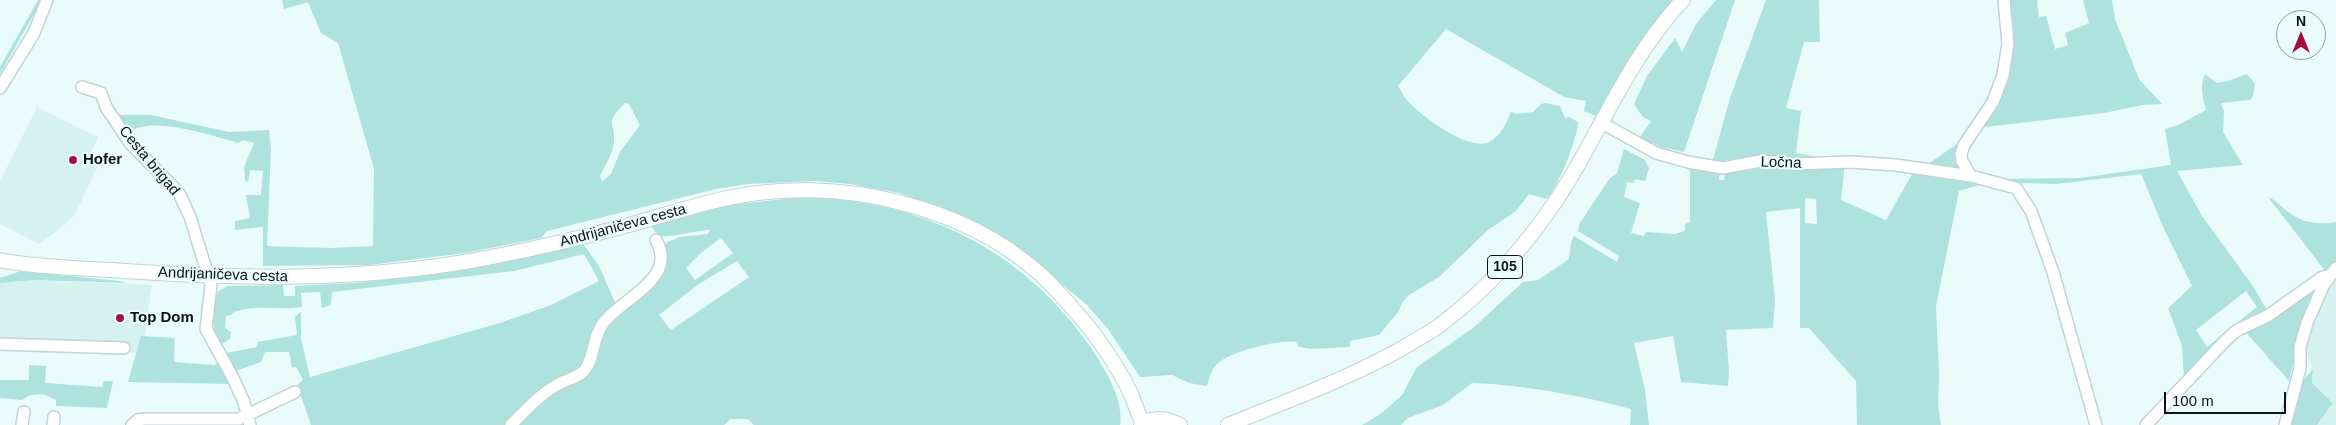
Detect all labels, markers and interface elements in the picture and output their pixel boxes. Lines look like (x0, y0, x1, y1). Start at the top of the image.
north arrow (2276, 10, 2326, 60)
text: N (2296, 13, 2306, 29)
street label: Cesta brigad (115, 123, 183, 199)
place label: Hofer (83, 151, 122, 169)
street label: Ločna (1760, 153, 1802, 173)
marker: Hofer (67, 154, 79, 166)
street label: Andrijaničeva cesta (558, 200, 688, 252)
road number: 105 (1488, 256, 1522, 278)
street label: Andrijaničeva cesta (158, 264, 288, 286)
place label: Top Dom (130, 309, 194, 327)
marker: Top Dom (114, 312, 126, 324)
scale bar (2166, 382, 2288, 414)
text: 100 m (2172, 392, 2214, 409)

